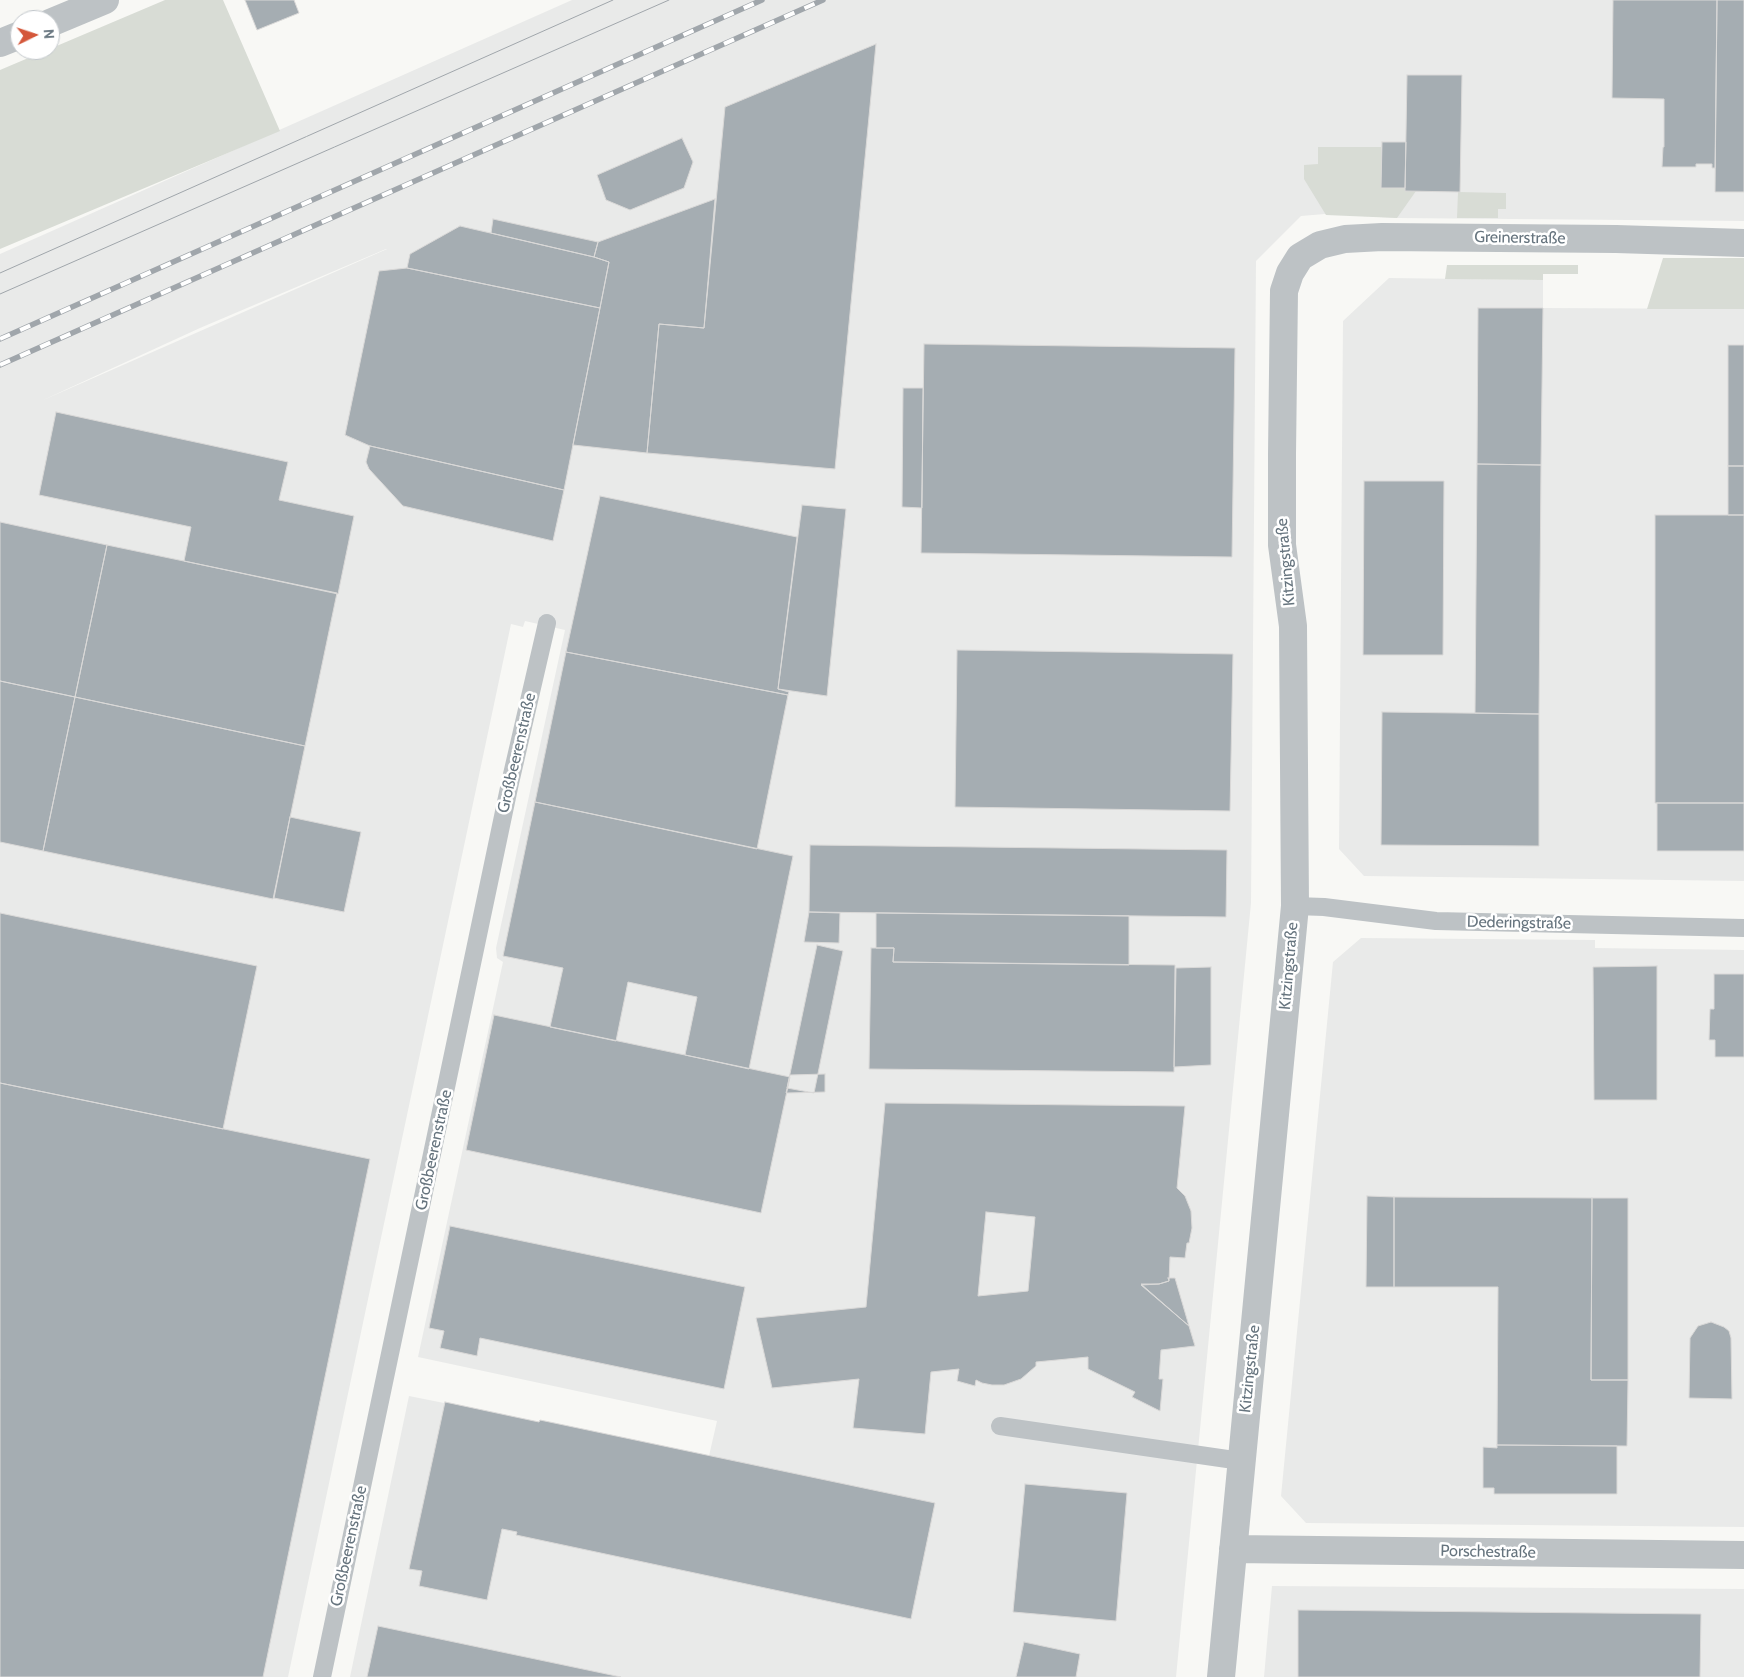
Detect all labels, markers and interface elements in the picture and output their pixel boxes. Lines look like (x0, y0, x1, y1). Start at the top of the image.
north arrow (10, 10, 60, 60)
text: N (40, 28, 58, 40)
street label: Greinerstraße (1474, 228, 1566, 248)
street label: Kitzingstraße (1273, 517, 1299, 607)
street label: Großbeerenstraße (494, 691, 540, 815)
street label: Dederingstraße (1467, 912, 1571, 934)
street label: Kitzingstraße (1276, 921, 1302, 1011)
street label: Großbeerenstraße (412, 1088, 456, 1212)
street label: Kitzingstraße (1236, 1324, 1264, 1414)
street label: Großbeerenstraße (327, 1484, 371, 1608)
street label: Porschestraße (1440, 1542, 1536, 1562)

